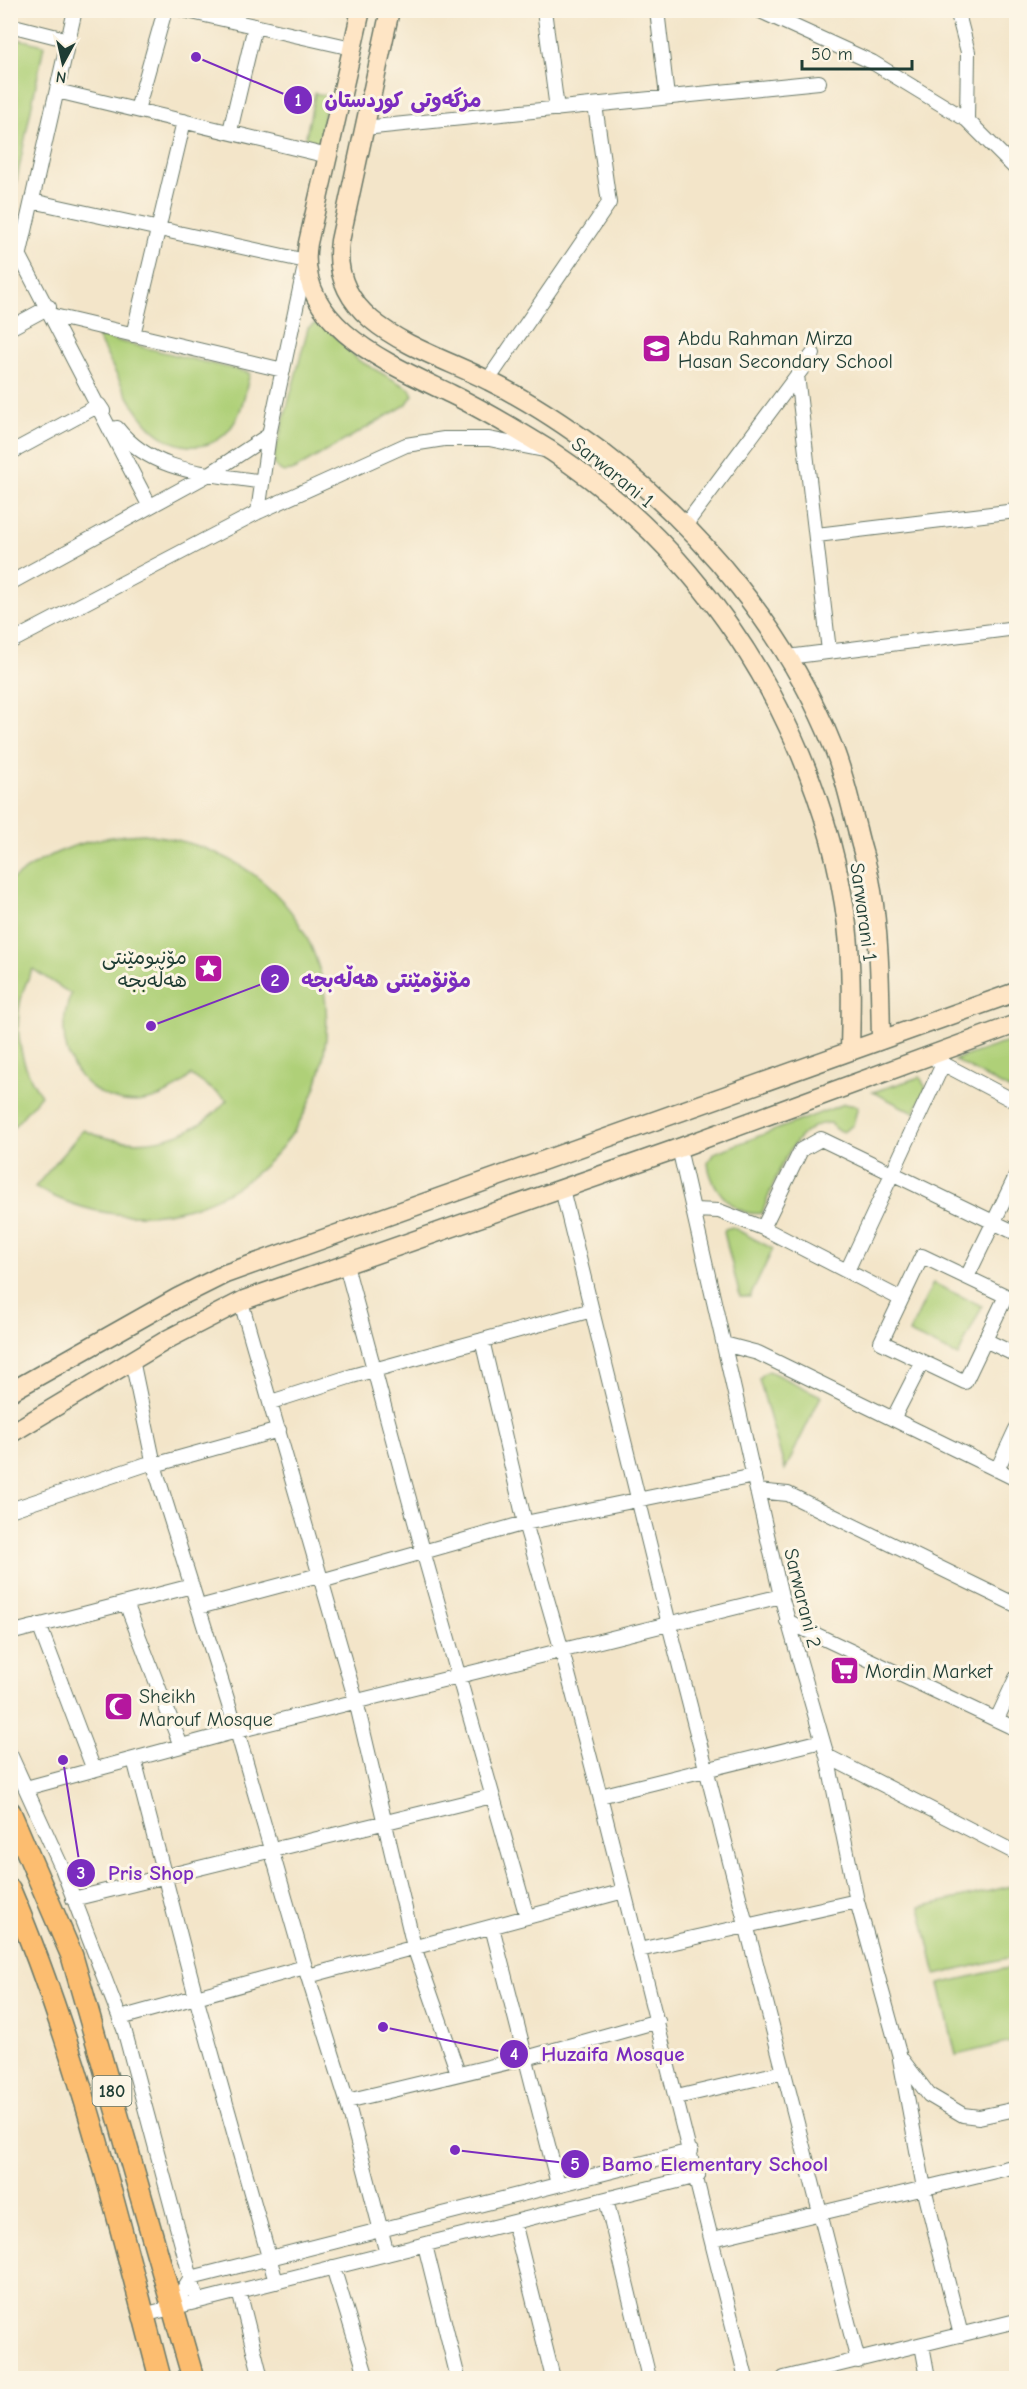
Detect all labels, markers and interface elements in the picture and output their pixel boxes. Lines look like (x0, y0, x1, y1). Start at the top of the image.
north arrow (33, 33, 93, 93)
scale bar (802, 33, 912, 71)
text: 50 m (811, 44, 853, 65)
text: N (55, 67, 67, 87)
callout: مزگەوتی کوردستان (283, 80, 494, 119)
text: مزگەوتی کوردستان (324, 87, 482, 114)
text: 1 (294, 90, 302, 111)
place label: Abdu Rahman Mirza Hasan Secondary School (678, 327, 893, 373)
school or university icon: Abdu Rahman Mirza Hasan Secondary School (641, 333, 673, 365)
street label: Sarwarani 1 (567, 432, 659, 513)
street label: Sarwarani 1 (845, 861, 882, 963)
place label: مۆنیومێنتی هەڵەبجە (102, 946, 187, 992)
place icon: مۆنیومێنتی هەڵەبجە (192, 952, 224, 984)
callout: مۆنۆمێنتی هەڵەبجە (260, 960, 483, 999)
text: مۆنۆمێنتی هەڵەبجە (301, 965, 471, 993)
text: 2 (271, 970, 280, 991)
street label: Sarwarani 2 (779, 1546, 826, 1650)
supermarket icon: Mordin Market (828, 1655, 860, 1687)
place label: Mordin Market (865, 1660, 994, 1683)
place label: Sheikh Marouf Mosque (139, 1685, 273, 1731)
mosque icon: Sheikh Marouf Mosque (102, 1691, 134, 1723)
callout: Pris Shop (66, 1853, 206, 1892)
text: Pris Shop (108, 1861, 194, 1885)
text: 3 (77, 1863, 85, 1884)
callout: Huzaifa Mosque (499, 2034, 696, 2073)
text: Huzaifa Mosque (541, 2042, 685, 2066)
text: 4 (510, 2044, 518, 2065)
road number: 180 (92, 2076, 132, 2106)
callout: Bamo Elementary School (560, 2144, 841, 2183)
text: Bamo Elementary School (602, 2152, 828, 2176)
text: 5 (570, 2154, 580, 2175)

